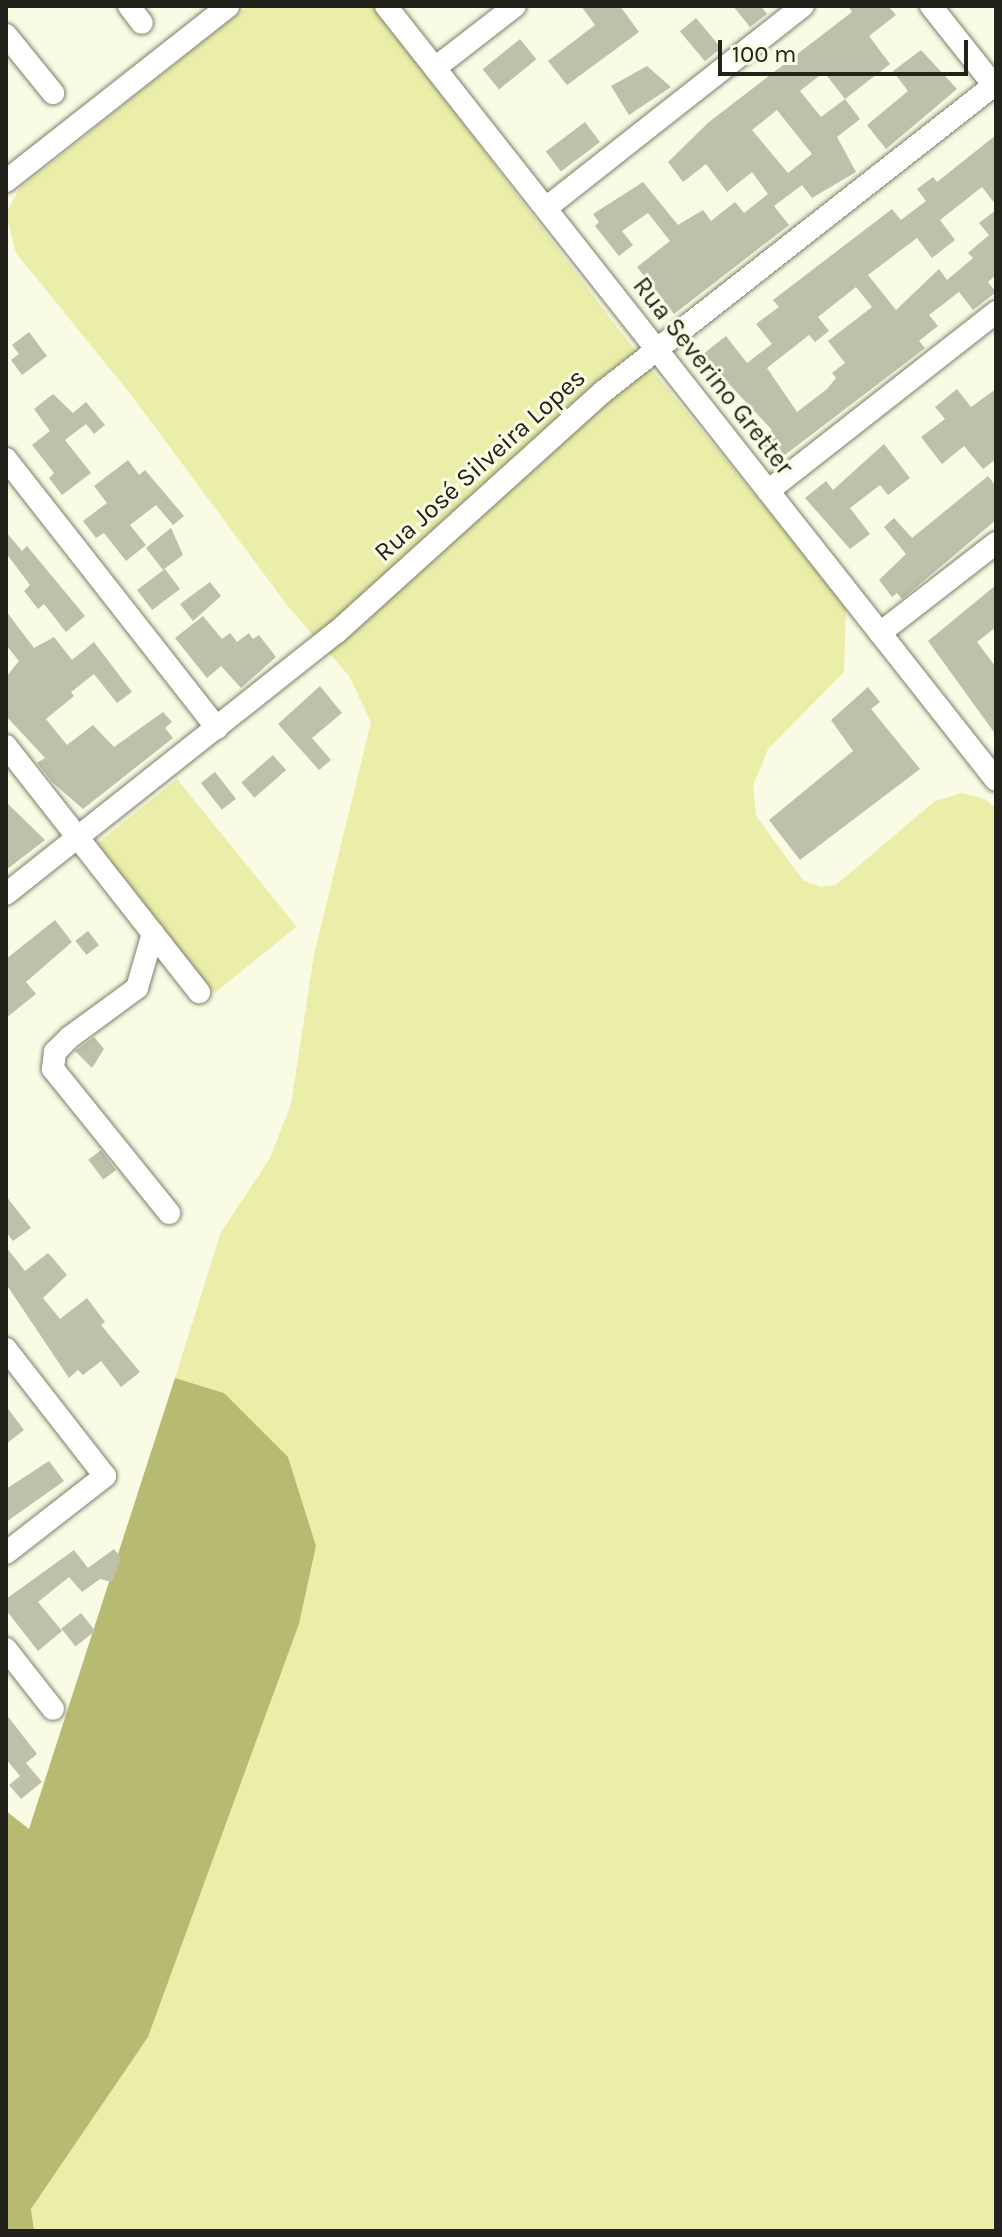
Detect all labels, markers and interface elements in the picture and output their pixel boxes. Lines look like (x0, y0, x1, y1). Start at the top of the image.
scale bar (722, 24, 972, 74)
text: 100 m (732, 40, 797, 68)
street label: Rua Severino Gretter (626, 271, 800, 481)
street label: Rua José Silveira Lopes (368, 362, 592, 568)

